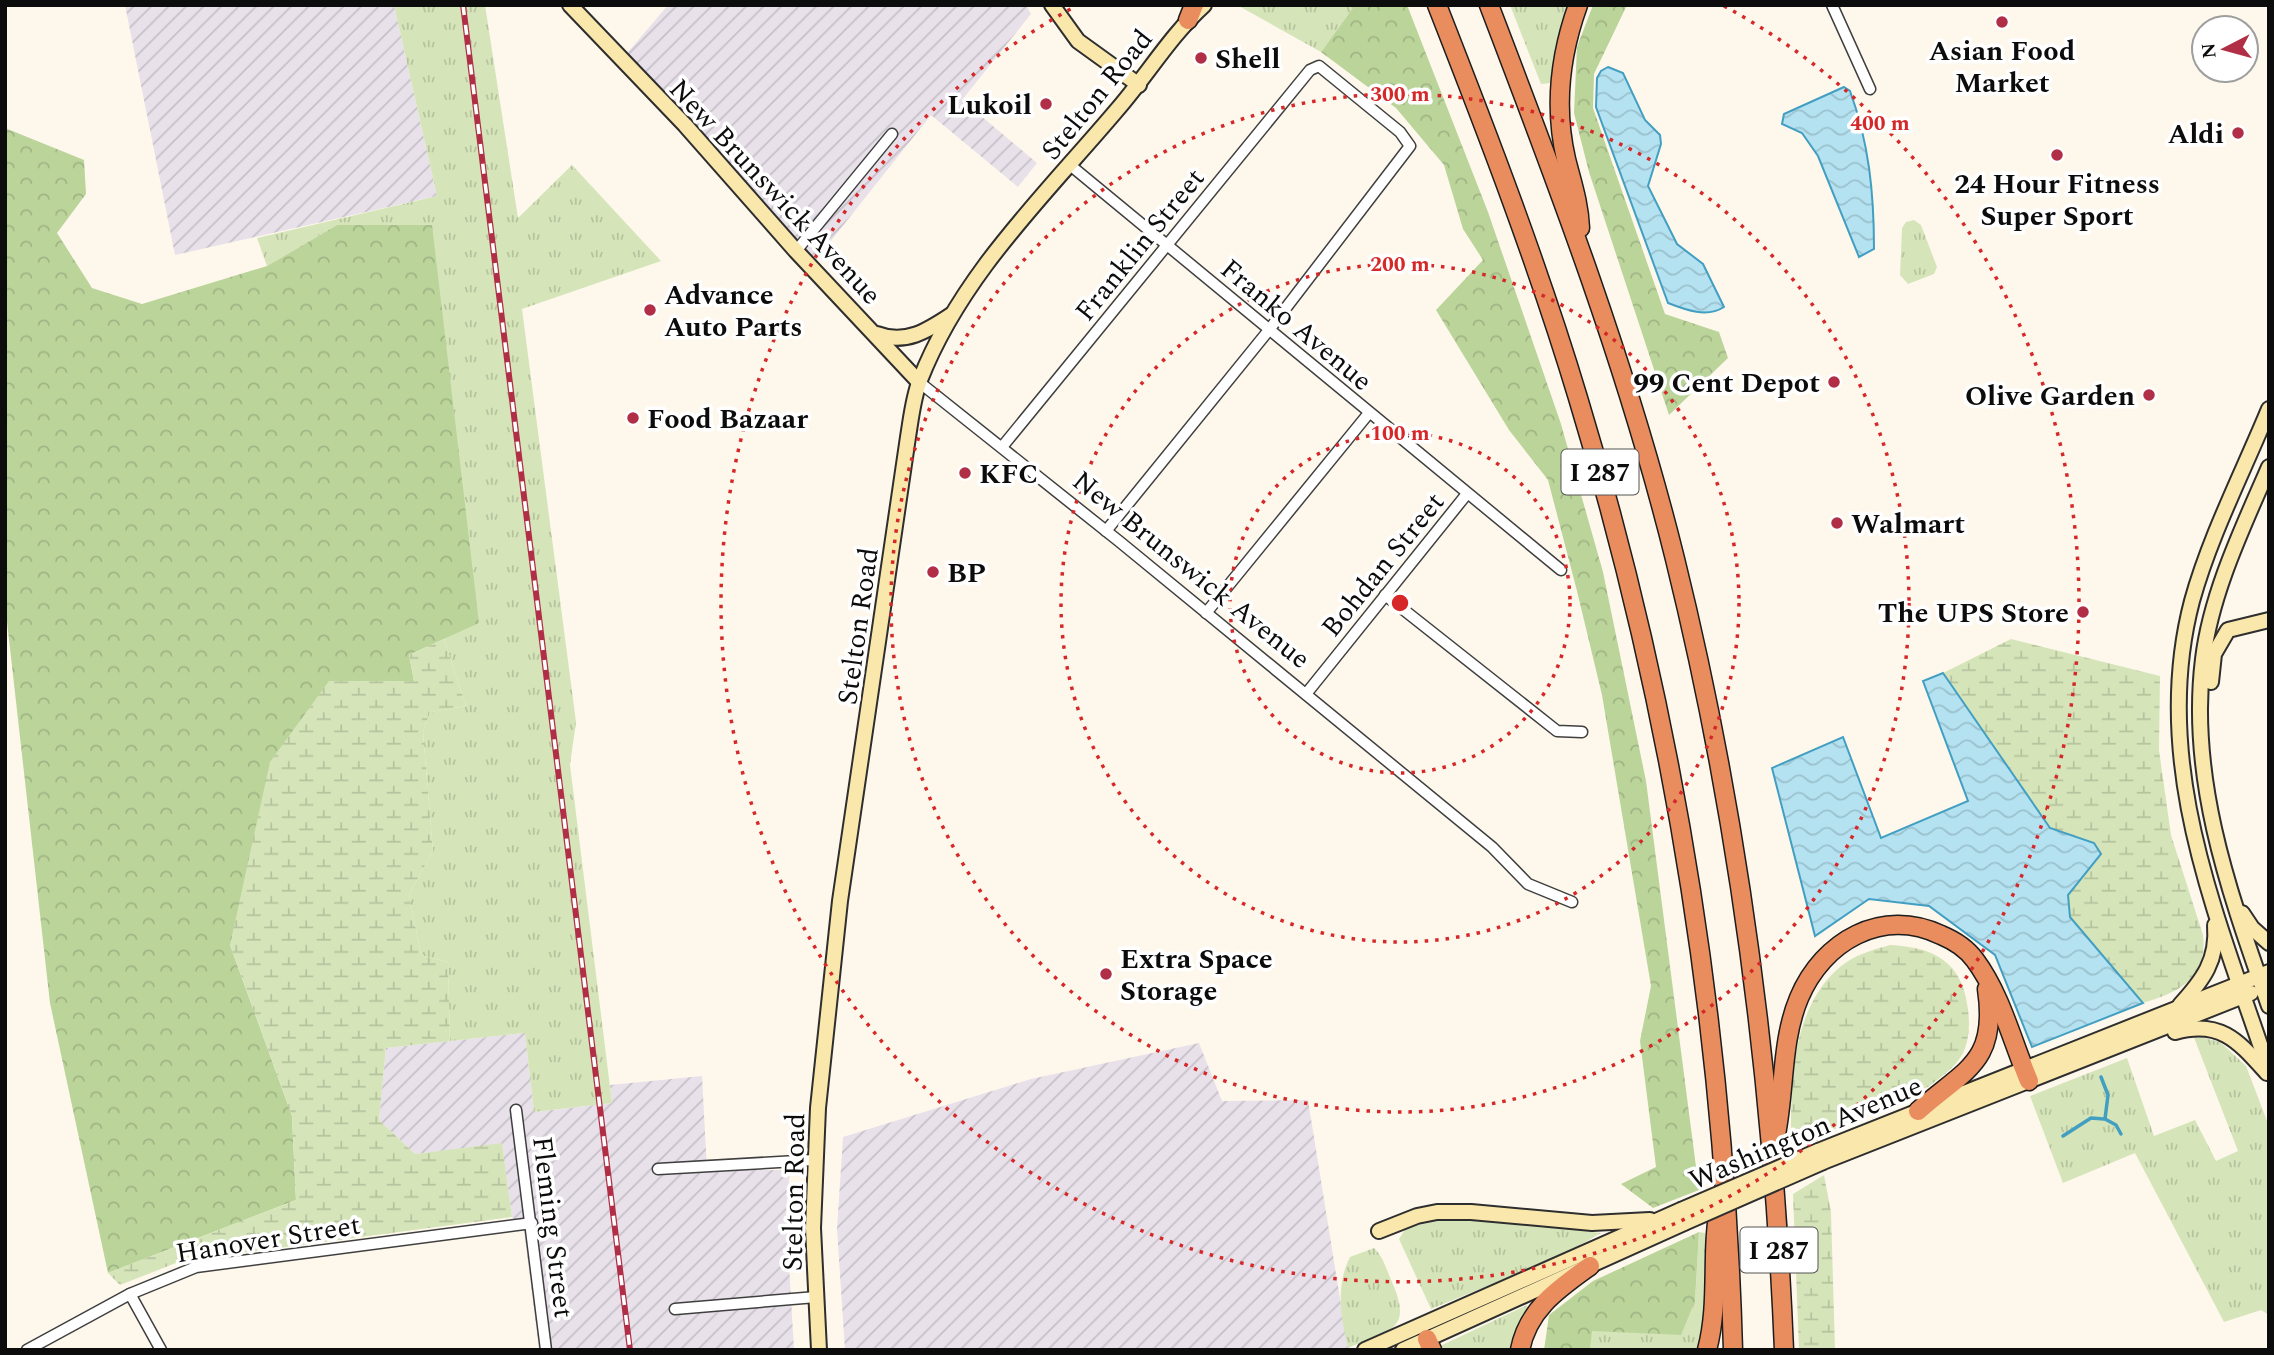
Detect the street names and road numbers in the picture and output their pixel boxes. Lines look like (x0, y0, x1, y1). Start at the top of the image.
street label: Stelton Road (1031, 20, 1164, 170)
street label: New Brunswick Avenue (658, 69, 892, 315)
street label: Franklin Street (1065, 159, 1216, 331)
street label: Franko Avenue (1210, 248, 1382, 402)
road number: I 287 (1562, 450, 1638, 494)
street label: New Brunswick Avenue (1063, 460, 1320, 680)
street label: Bohdan Street (1311, 483, 1455, 647)
street label: Stelton Road (826, 545, 891, 708)
street label: Washington Avenue (1682, 1065, 1929, 1202)
street label: Stelton Road (772, 1113, 817, 1272)
street label: Fleming Street (520, 1134, 585, 1321)
street label: Hanover Street (173, 1204, 364, 1275)
road number: I 287 (1740, 1228, 1817, 1273)

